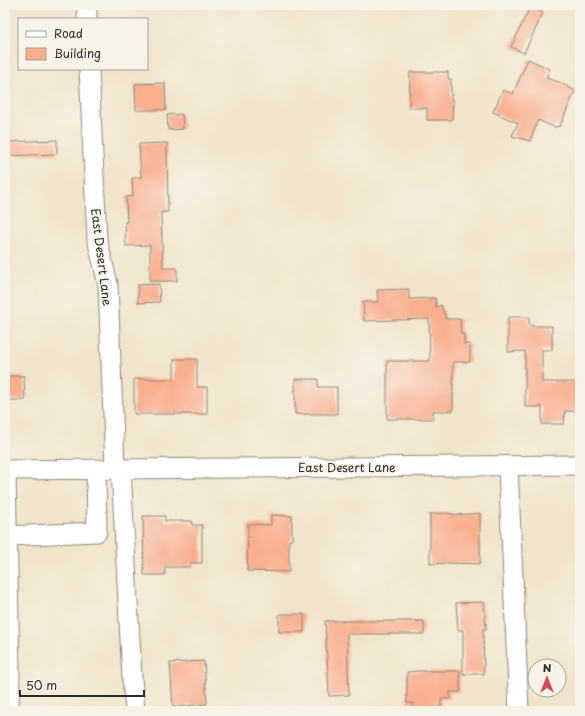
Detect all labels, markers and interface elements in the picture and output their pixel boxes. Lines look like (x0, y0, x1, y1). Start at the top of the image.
legend (18, 18, 148, 70)
text: Road (54, 24, 83, 42)
text: Building (54, 44, 101, 62)
street label: East Desert Lane (87, 207, 117, 307)
street label: East Desert Lane (298, 458, 396, 476)
north arrow (527, 658, 567, 698)
text: N (543, 659, 552, 676)
scale bar (20, 672, 144, 698)
text: 50 m (26, 676, 57, 694)

